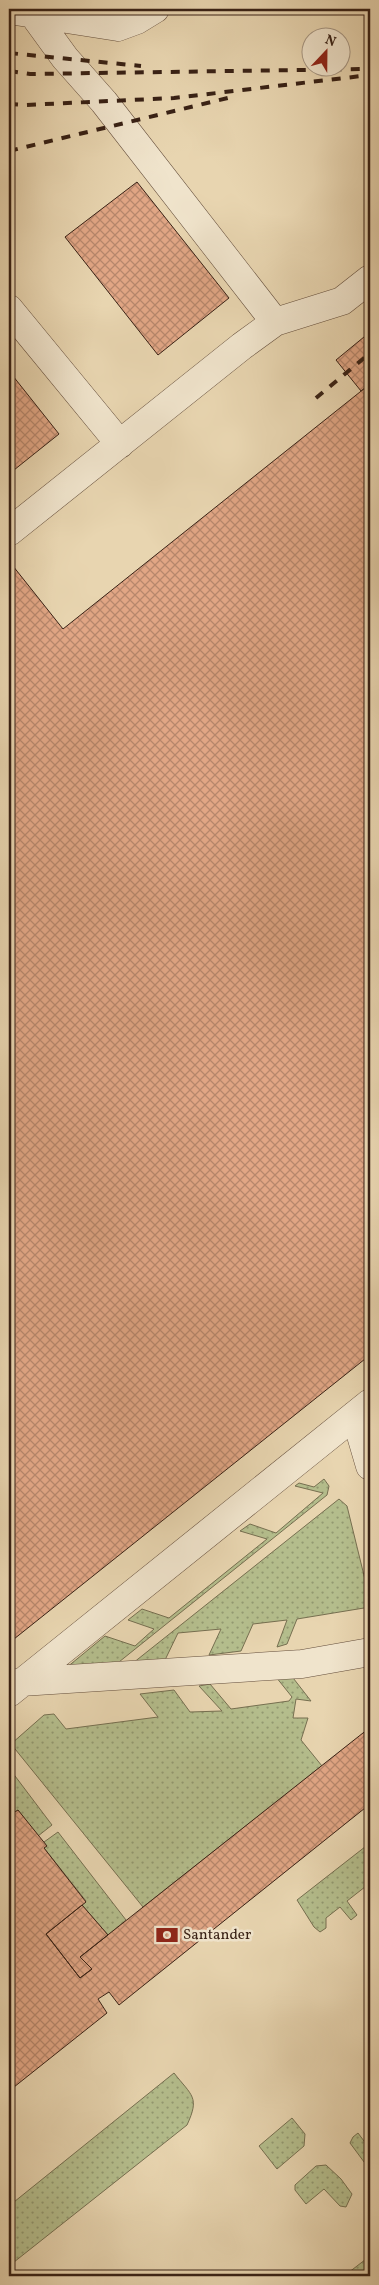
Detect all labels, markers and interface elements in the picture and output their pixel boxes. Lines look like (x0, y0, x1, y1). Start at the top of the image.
north arrow (302, 28, 352, 78)
text: N (322, 31, 339, 52)
bank icon: Santander (154, 1922, 180, 1948)
place label: Santander (183, 1925, 251, 1946)

